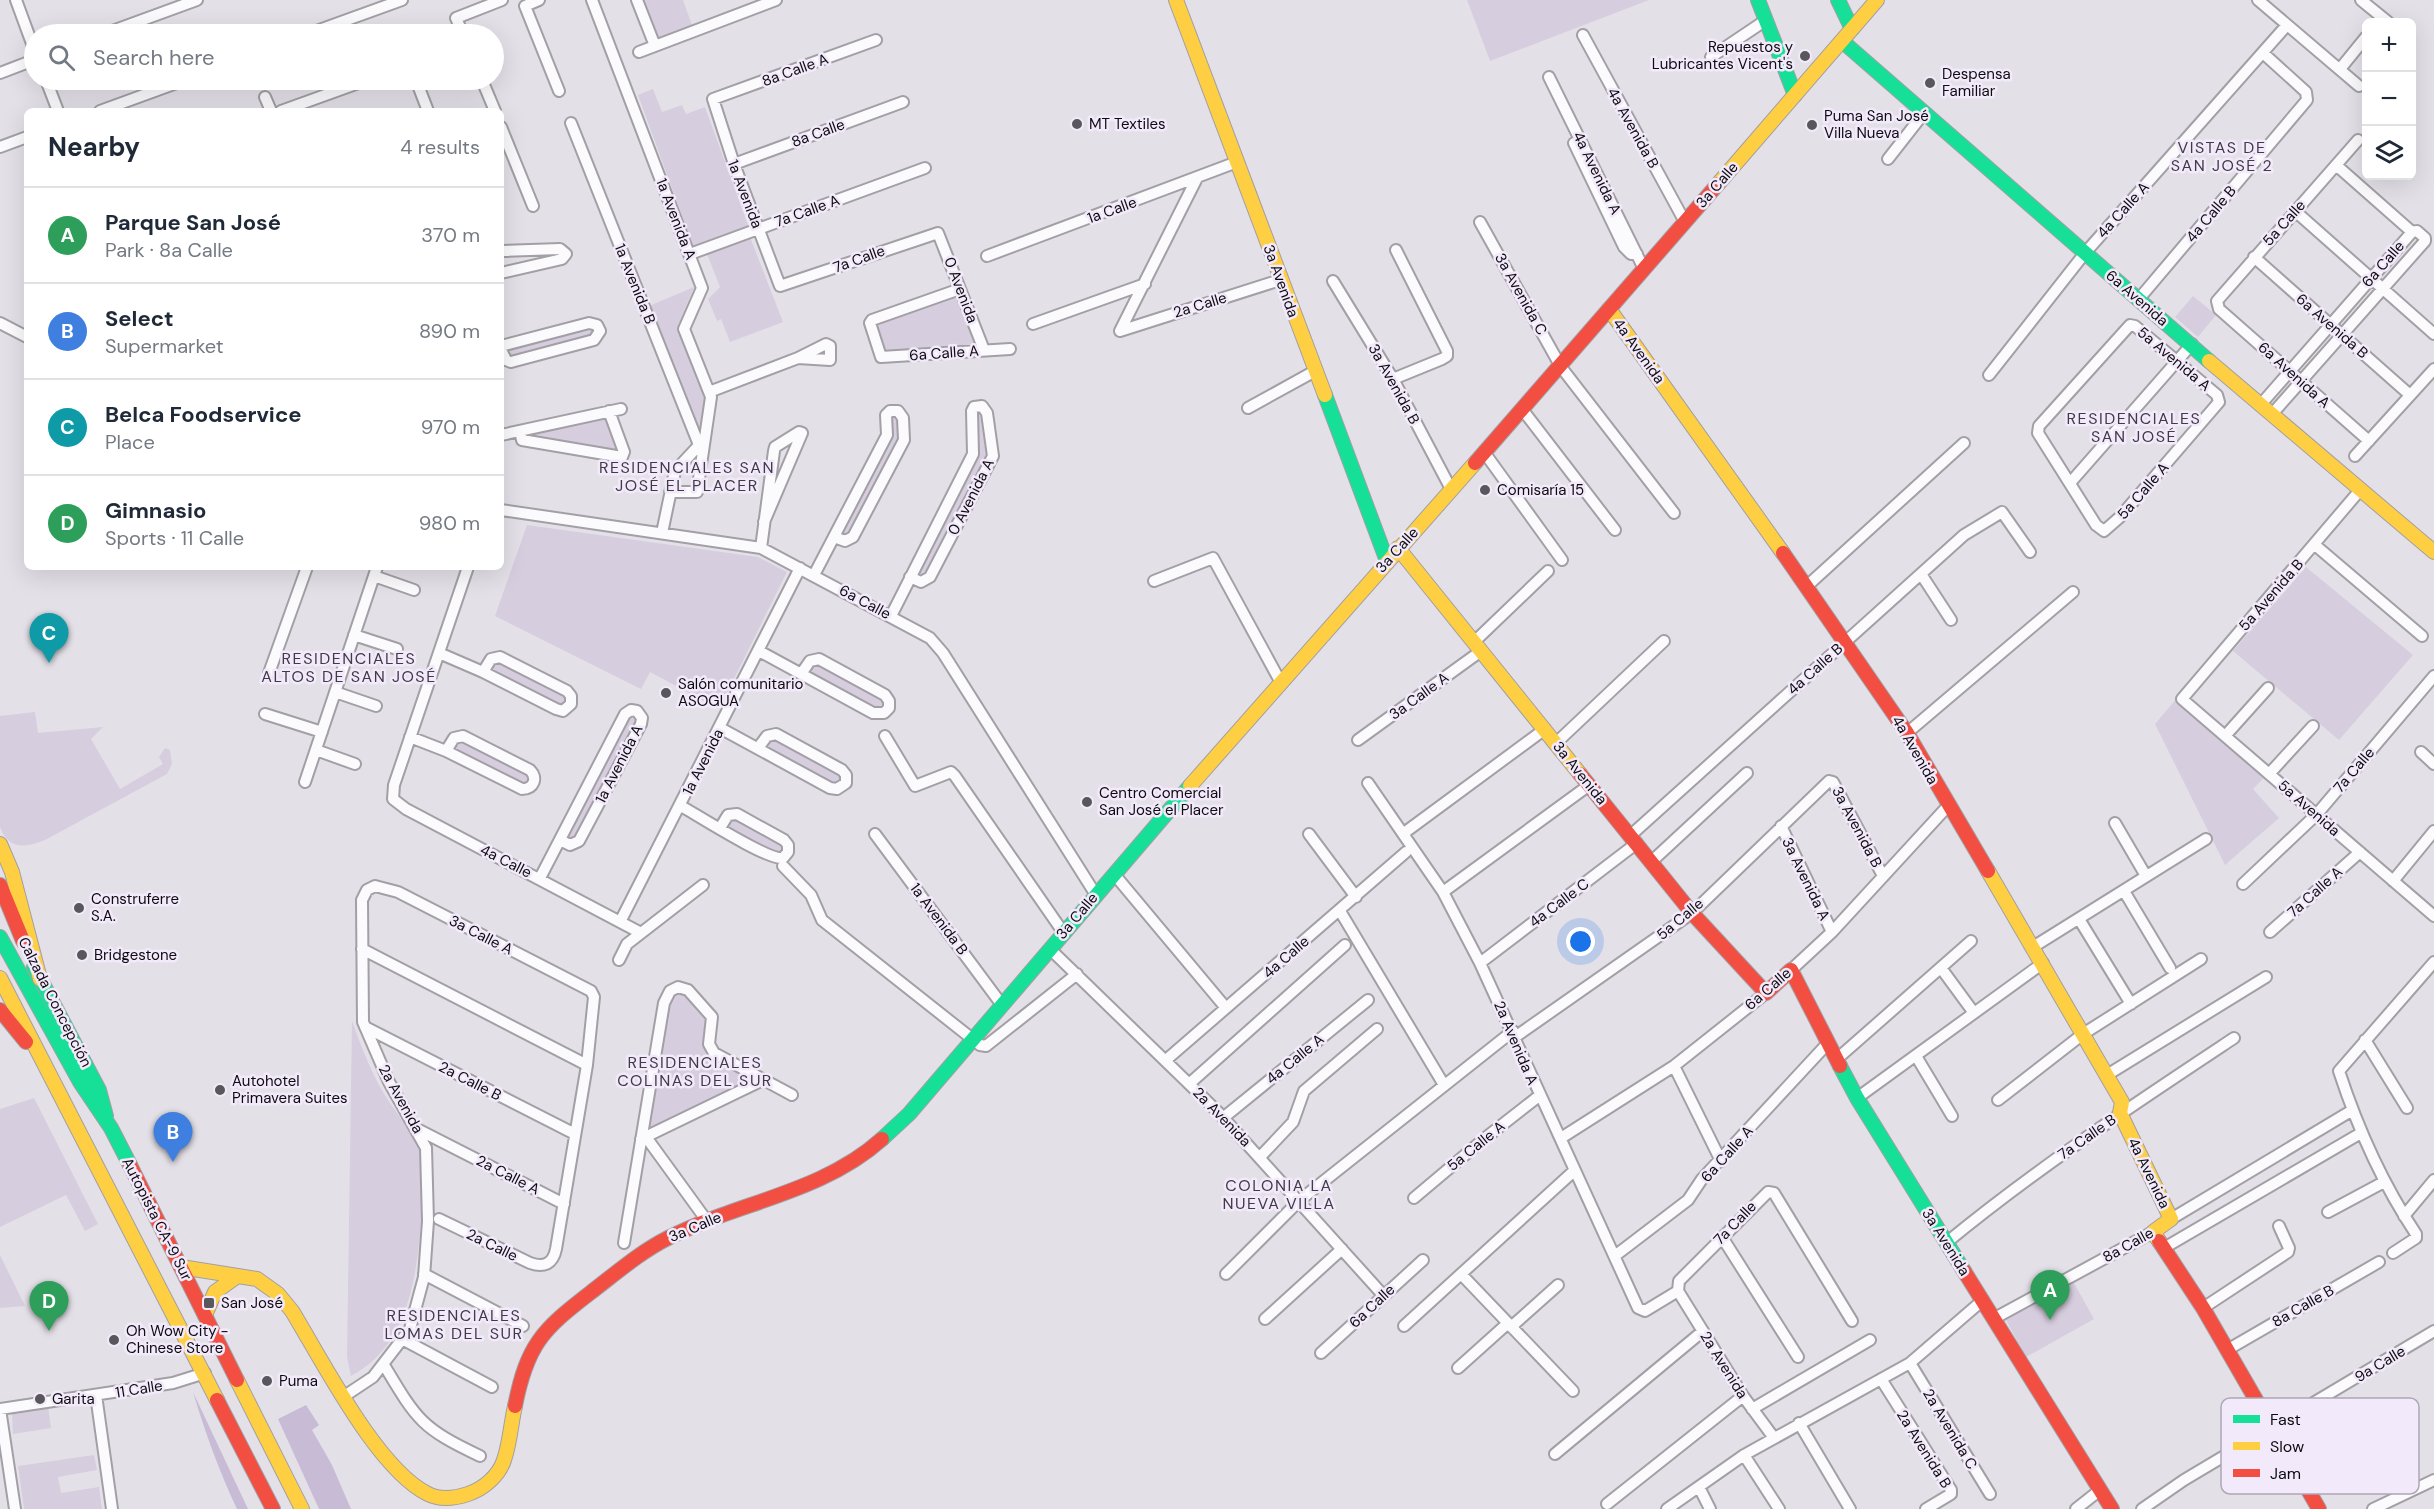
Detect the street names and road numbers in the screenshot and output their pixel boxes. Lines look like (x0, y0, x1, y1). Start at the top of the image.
street label: 8a Calle A (759, 49, 831, 91)
street label: 4a Avenida B (1603, 84, 1663, 172)
street label: 8a Calle (789, 114, 847, 152)
street label: 4a Avenida A (1568, 128, 1626, 218)
street label: 1a Avenida (723, 157, 767, 231)
street label: 3a Calle (1691, 158, 1743, 212)
street label: 1a Avenida A (651, 175, 701, 263)
street label: 4a Calle A (2092, 178, 2154, 242)
street label: 4a Calle B (2181, 181, 2241, 247)
street label: 7a Calle A (772, 190, 842, 232)
street label: 1a Calle (1085, 192, 1139, 228)
street label: 5a Calle (2258, 196, 2310, 250)
street label: 6a Calle (2357, 236, 2409, 292)
street label: 7a Calle (830, 240, 888, 278)
street label: 1a Avenida B (610, 241, 660, 327)
street label: 3a Avenida (1259, 242, 1303, 320)
street label: 3a Avenida C (1490, 249, 1552, 339)
street label: 0 Avenida (939, 254, 983, 326)
street label: 6a Avenida (2102, 265, 2172, 331)
street label: 2a Calle (1171, 287, 1229, 323)
street label: 6a Avenida B (2292, 289, 2372, 363)
street label: 4a Avenida (1608, 314, 1670, 388)
street label: 5a Avenida A (2133, 322, 2215, 396)
street label: 6a Avenida A (2254, 337, 2334, 413)
street label: 3a Avenida B (1364, 340, 1424, 428)
street label: 6a Calle A (909, 341, 979, 365)
street label: 0 Avenida A (943, 455, 999, 539)
street label: 5a Calle A (2113, 458, 2173, 524)
street label: 3a Calle (1371, 523, 1423, 577)
street label: 5a Avenida B (2234, 555, 2308, 635)
street label: 6a Calle (836, 580, 894, 624)
street label: 4a Calle B (1783, 639, 1847, 699)
street label: 3a Calle A (1385, 668, 1453, 724)
street label: 4a Avenida (1887, 712, 1943, 788)
street label: 1a Avenida A (591, 721, 647, 807)
street label: 1a Avenida (678, 725, 728, 799)
street label: 3a Avenida (1548, 737, 1612, 809)
street label: 7a Calle (2329, 743, 2379, 797)
street label: 5a Avenida (2274, 775, 2344, 841)
street label: 3a Avenida B (1827, 783, 1887, 871)
street label: 3a Avenida A (1777, 834, 1835, 924)
street label: 4a Calle (477, 840, 535, 882)
street label: 7a Calle A (2283, 862, 2347, 922)
street label: 4a Calle C (1525, 874, 1593, 932)
street label: 1a Avenida B (905, 879, 973, 959)
street label: 3a Calle (1052, 888, 1102, 944)
street label: 5a Calle (1652, 894, 1708, 944)
street label: 3a Calle A (446, 910, 516, 960)
street label: 4a Calle (1259, 931, 1313, 983)
street label: Calzada Concepción (14, 934, 96, 1070)
street label: 6a Calle (1740, 963, 1796, 1015)
street label: 2a Avenida A (1489, 998, 1543, 1088)
street label: 4a Calle A (1262, 1029, 1328, 1089)
street label: 2a Calle B (435, 1057, 505, 1105)
street label: 2a Avenida (374, 1061, 428, 1137)
street label: 2a Avenida (1188, 1083, 1256, 1151)
street label: 7a Calle B (2054, 1110, 2120, 1164)
street label: 5a Calle A (1443, 1116, 1509, 1176)
street label: 6a Calle A (1696, 1121, 1758, 1187)
street label: 4a Avenida (2123, 1134, 2175, 1212)
street label: 2a Calle A (473, 1150, 543, 1200)
street label: Autopista CA-9 Sur (117, 1154, 197, 1284)
street label: 7a Calle (1709, 1197, 1761, 1249)
street label: 3a Avenida (1917, 1204, 1975, 1280)
street label: 3a Calle (666, 1207, 724, 1247)
street label: 8a Calle (2099, 1223, 2157, 1267)
street label: 2a Calle (463, 1224, 521, 1266)
street label: 6a Calle (1345, 1280, 1399, 1332)
street label: 8a Calle B (2268, 1280, 2338, 1332)
street label: 2a Avenida (1695, 1328, 1753, 1402)
street label: 9a Calle (2351, 1341, 2409, 1387)
street label: 11 Calle (114, 1375, 164, 1403)
street label: 2a Avenida C (1918, 1385, 1982, 1473)
street label: 2a Avenida B (1892, 1406, 1956, 1492)

